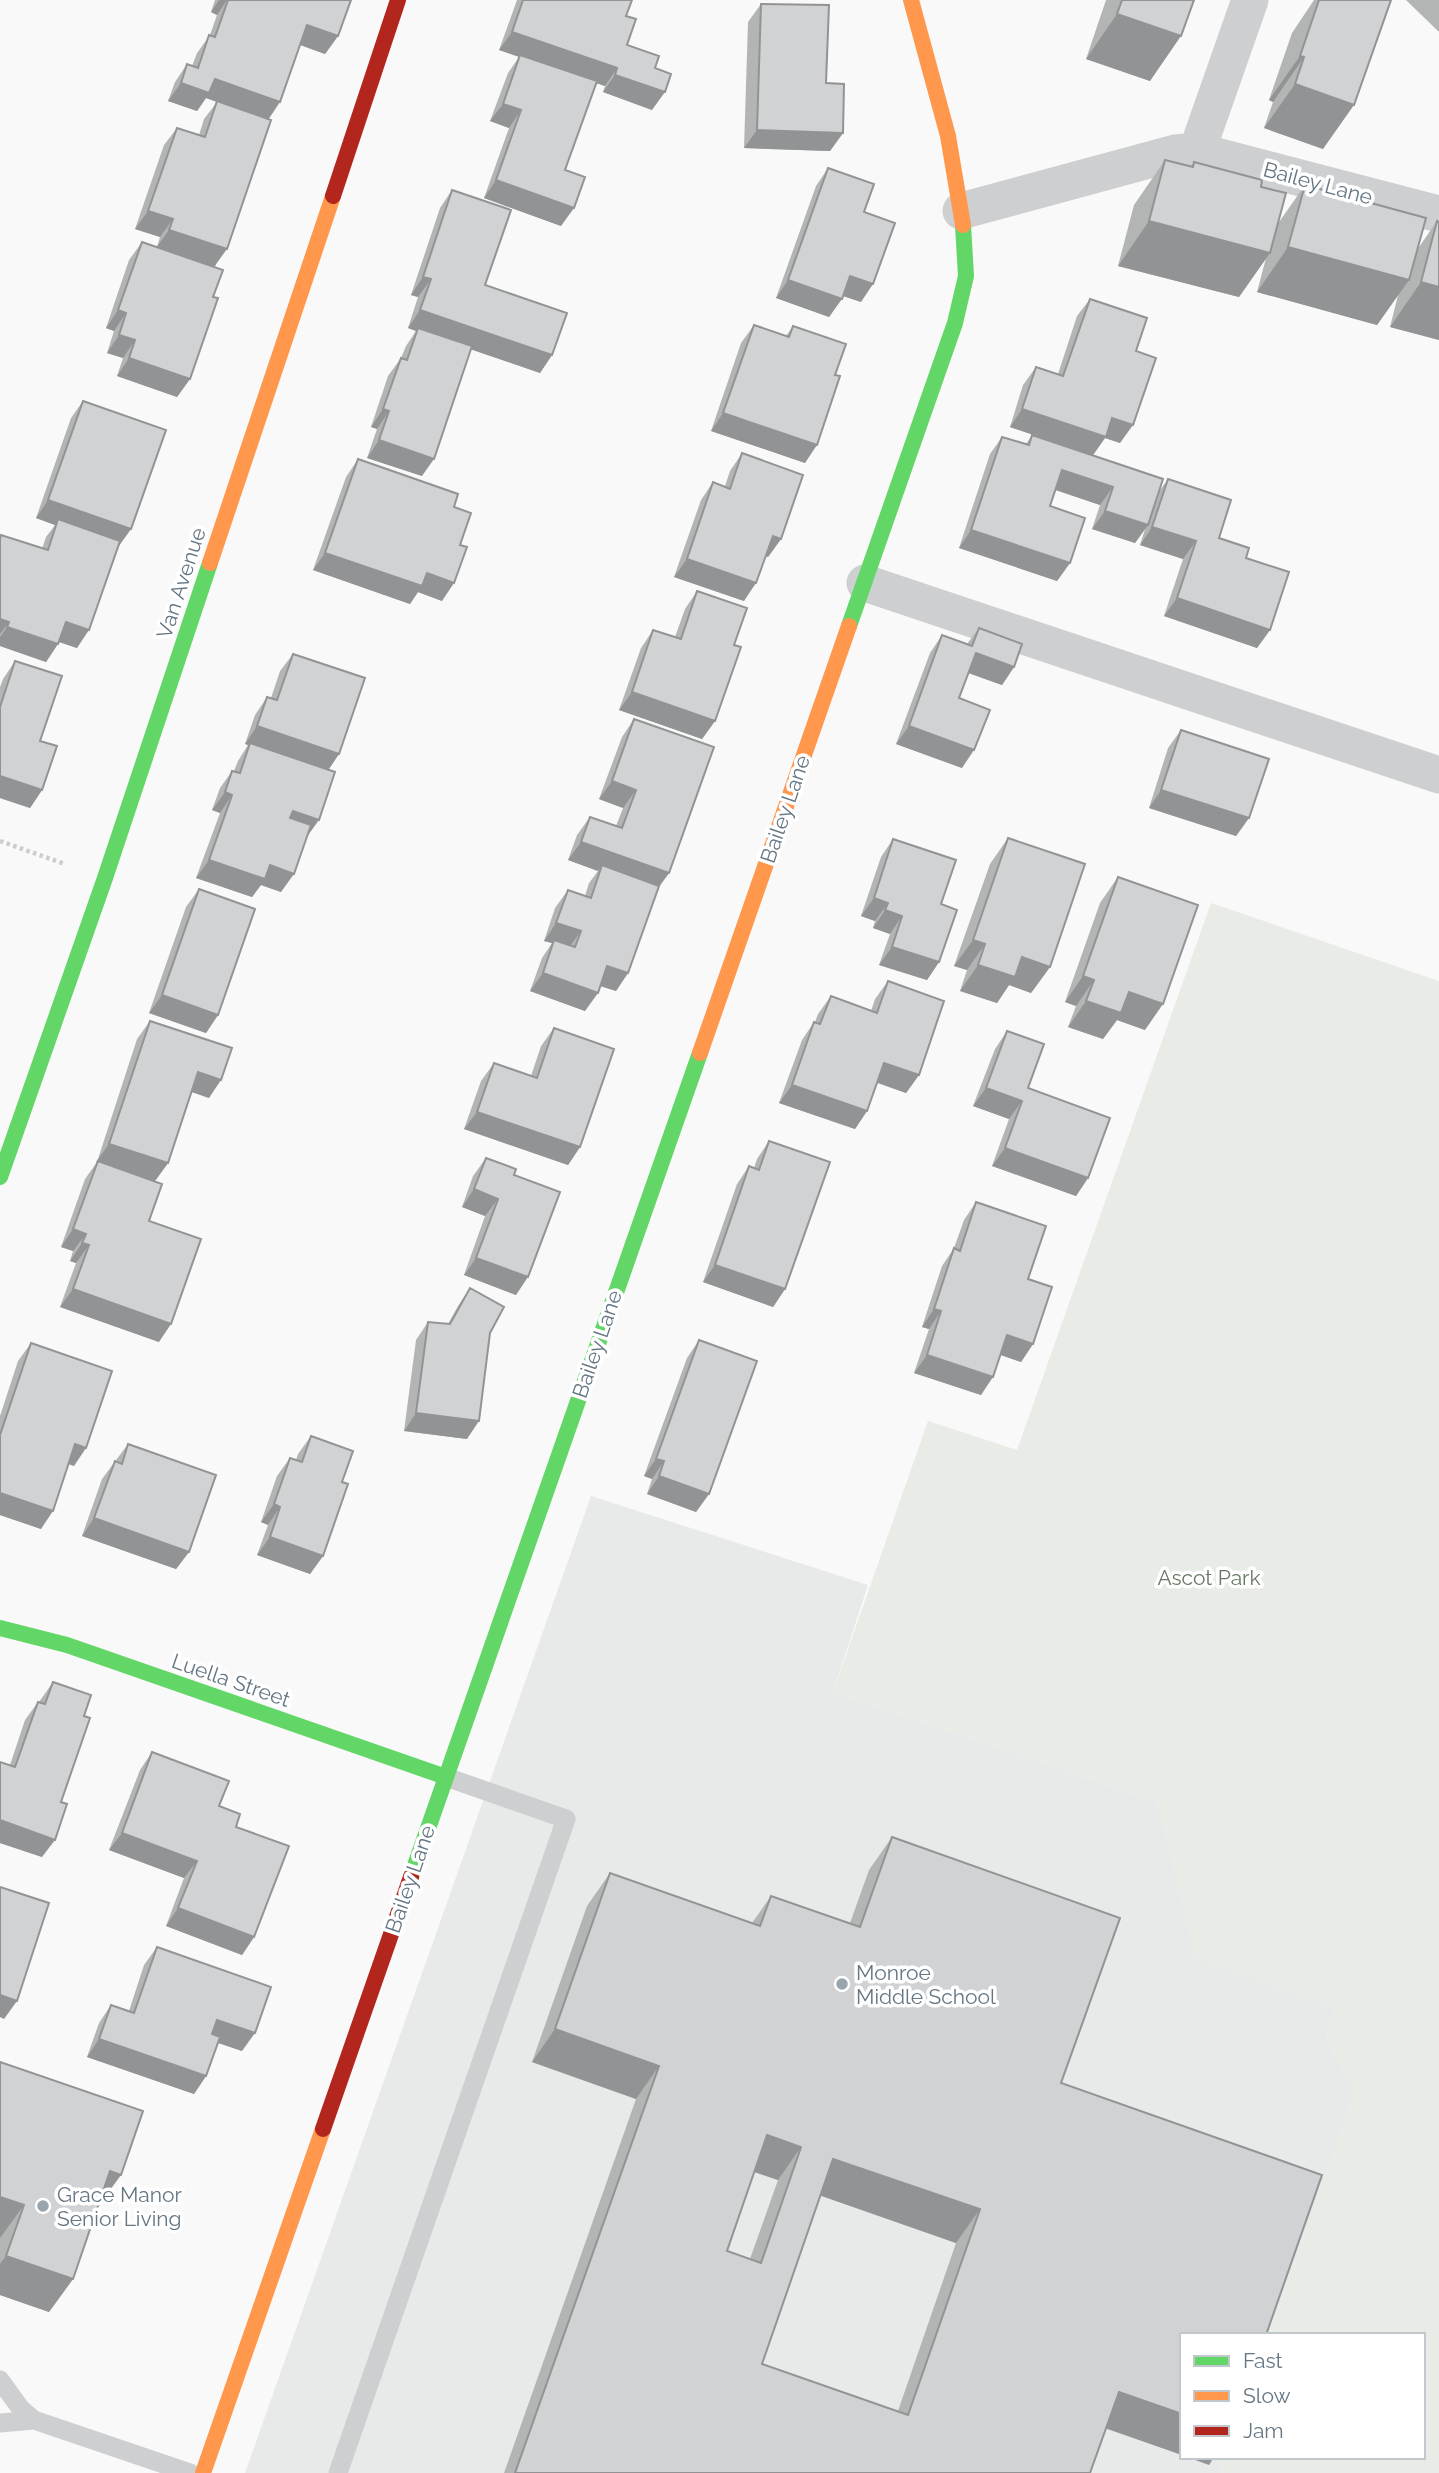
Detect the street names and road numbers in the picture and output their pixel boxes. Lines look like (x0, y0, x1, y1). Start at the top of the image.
street label: Bailey Lane (1261, 156, 1375, 210)
street label: Van Avenue (151, 524, 211, 642)
street label: Bailey Lane (755, 752, 815, 866)
street label: Bailey Lane (567, 1287, 627, 1401)
street label: Luella Street (169, 1648, 293, 1712)
street label: Bailey Lane (380, 1822, 440, 1936)

